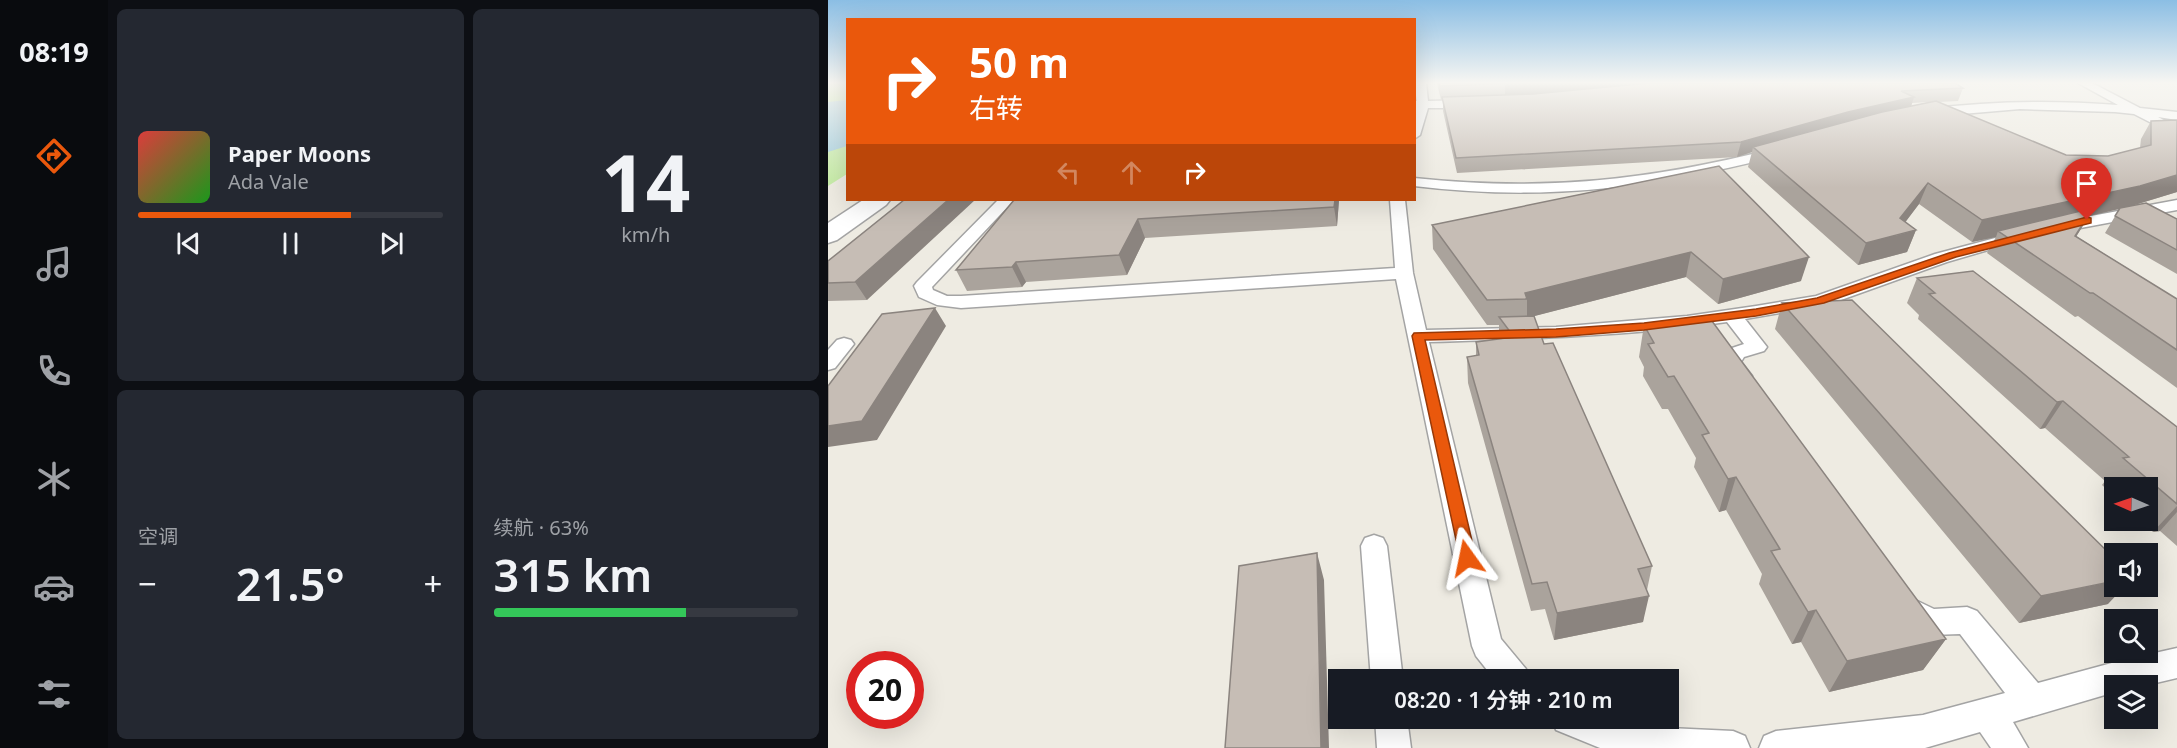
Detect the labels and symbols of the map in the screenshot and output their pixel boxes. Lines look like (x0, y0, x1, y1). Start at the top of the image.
pin (2061, 158, 2112, 220)
north arrow (2104, 477, 2158, 531)
position arrow (1435, 526, 1499, 590)
speed limit sign: 20 (846, 651, 924, 729)

